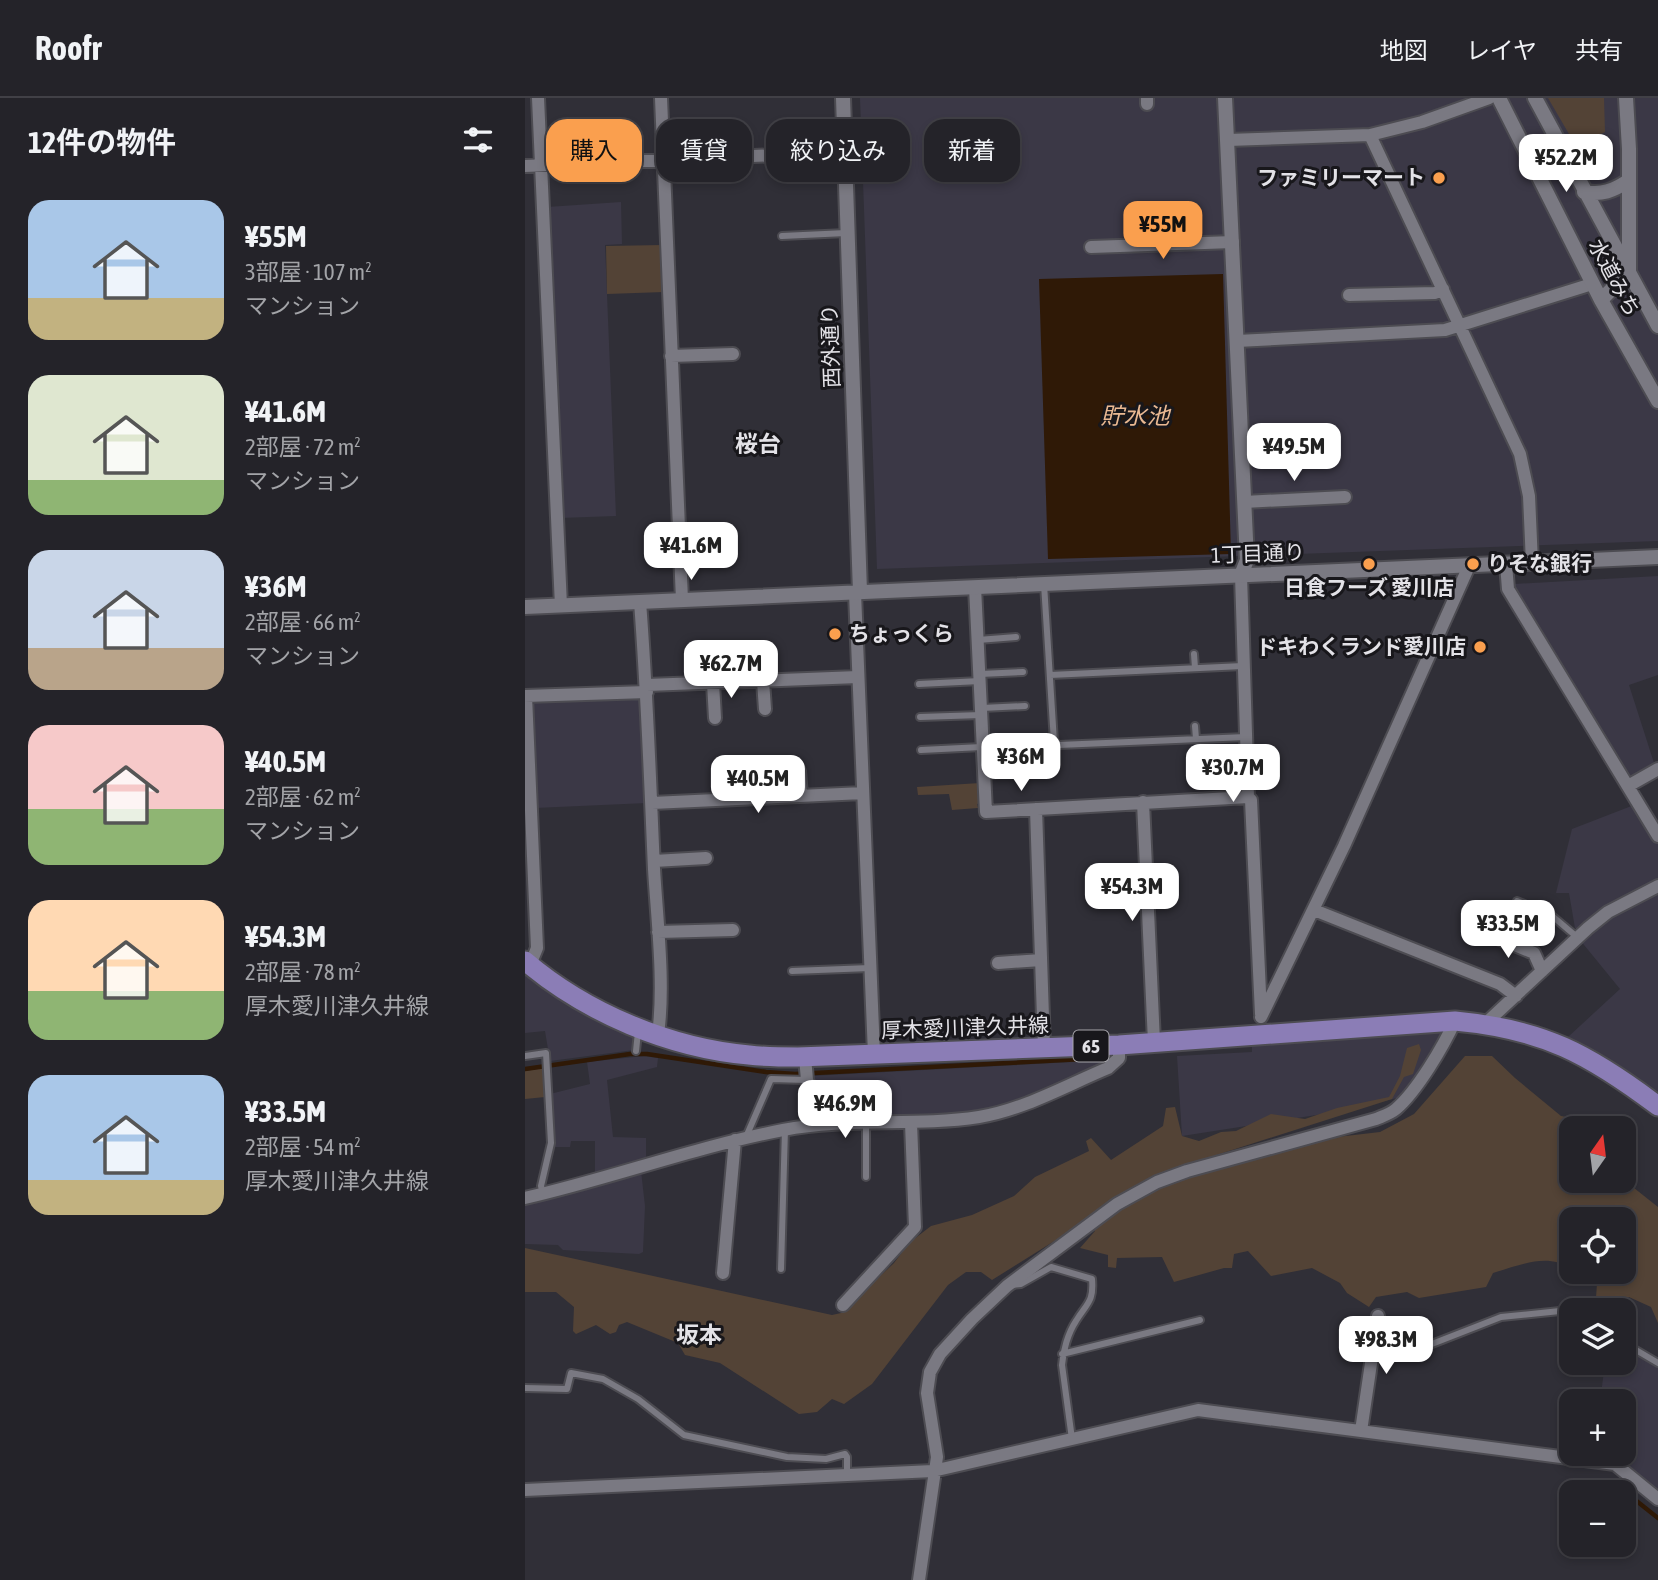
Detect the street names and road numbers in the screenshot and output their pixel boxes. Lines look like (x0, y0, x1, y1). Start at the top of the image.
street label: 水道みち (1585, 235, 1645, 320)
street label: 西外通り (817, 304, 843, 388)
street label: 1丁目通り (1211, 539, 1305, 567)
street label: 厚木愛川津久井線 (881, 1012, 1049, 1042)
road number: 65 (1073, 1030, 1109, 1062)

